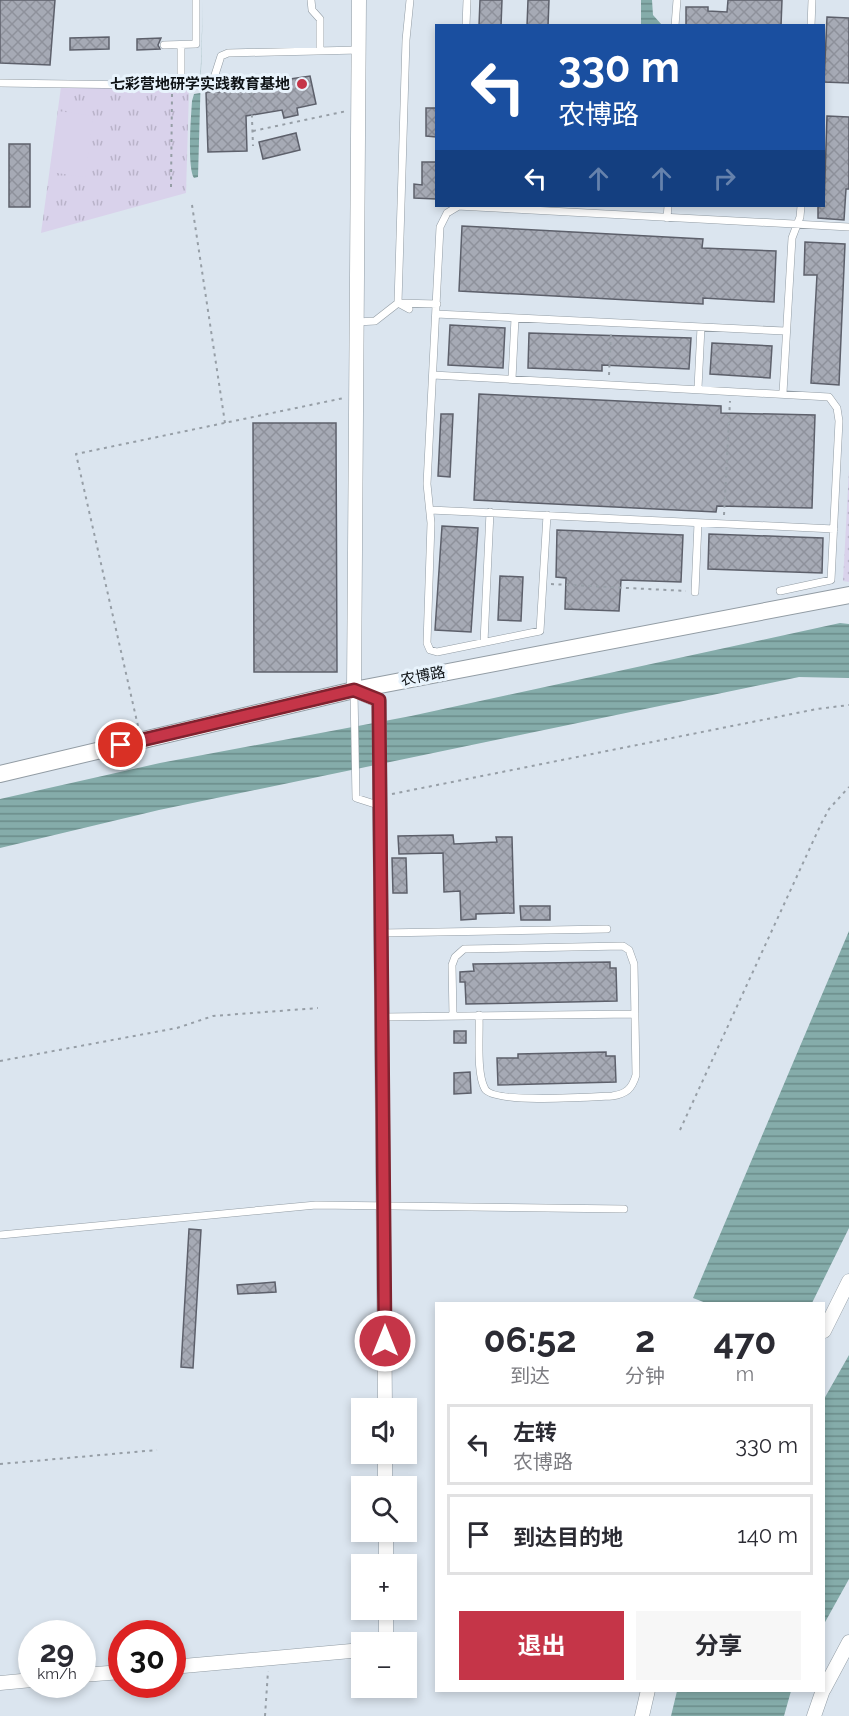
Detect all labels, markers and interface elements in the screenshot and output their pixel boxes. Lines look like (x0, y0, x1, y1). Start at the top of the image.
text: 330 m (558, 43, 680, 92)
icon: left (459, 48, 537, 126)
place label: 七彩营地研学实践教育基地 (110, 75, 290, 93)
marker: 七彩营地研学实践教育基地 (295, 77, 309, 91)
text: 农博路 (558, 99, 639, 130)
icon: left (519, 162, 552, 195)
icon: ahead (582, 162, 615, 195)
icon: ahead (645, 162, 678, 195)
icon: right (708, 162, 741, 195)
street label: 农博路 (399, 663, 447, 689)
pin (95, 719, 146, 770)
icon: arrive (104, 728, 137, 761)
position arrow (353, 1309, 417, 1373)
text: 06:52 (484, 1318, 577, 1360)
text: 2 (635, 1318, 655, 1360)
text: 470 (714, 1320, 776, 1362)
text: m (736, 1362, 754, 1386)
text: 到达 (510, 1364, 550, 1388)
text: 分钟 (625, 1364, 665, 1388)
map controls (351, 1398, 417, 1698)
button: sound (351, 1398, 417, 1464)
text: 左转 (513, 1419, 557, 1445)
icon: left (462, 1428, 495, 1461)
text: 330 m (735, 1432, 798, 1458)
text: 农博路 (513, 1450, 573, 1474)
button: search (351, 1476, 417, 1542)
icon: arrive (462, 1518, 495, 1551)
text: 140 m (737, 1522, 798, 1548)
text: 到达目的地 (513, 1524, 623, 1550)
button: + (351, 1554, 417, 1620)
button: 退出 (459, 1611, 624, 1680)
button: 分享 (636, 1611, 801, 1680)
speed limit sign: 30 (108, 1620, 186, 1698)
button: − (351, 1632, 417, 1698)
text: 29 (40, 1634, 74, 1669)
text: km/h (37, 1665, 77, 1683)

